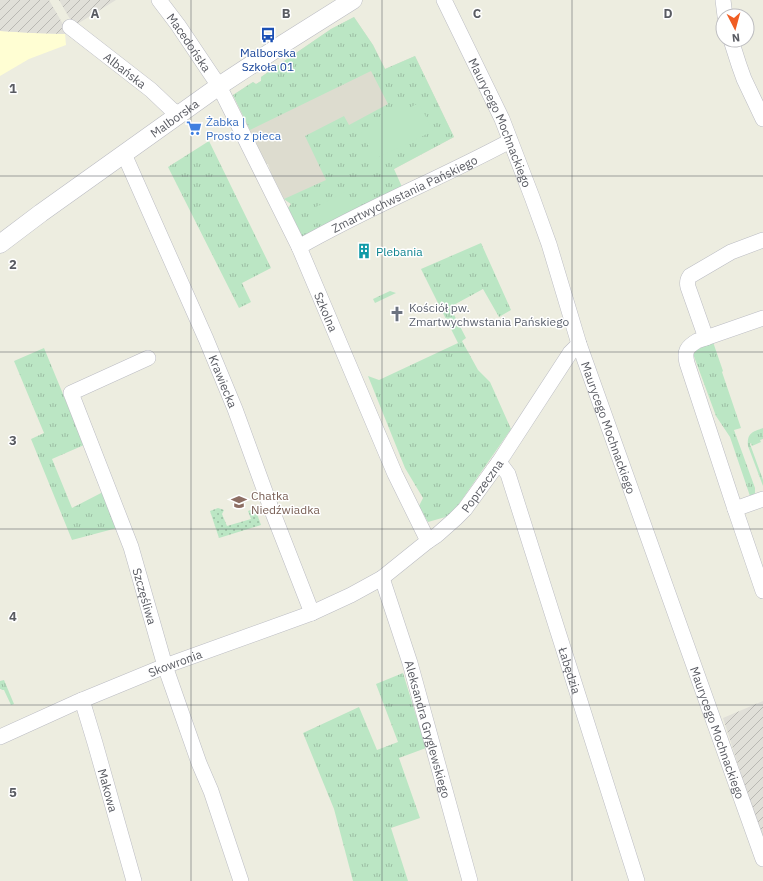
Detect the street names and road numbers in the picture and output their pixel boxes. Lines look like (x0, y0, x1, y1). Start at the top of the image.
street label: Macedońska (164, 10, 215, 75)
street label: Albańska (101, 49, 150, 92)
street label: Maurycego Mochnackiego (466, 55, 535, 189)
street label: Malborska (147, 95, 202, 140)
street label: Zmartwychwstania Pańskiego (329, 152, 480, 236)
street label: Szkolna (311, 290, 342, 335)
street label: Krawiecka (206, 353, 241, 410)
street label: Maurycego Mochnackiego (578, 359, 639, 496)
street label: Poprzeczna (458, 456, 506, 515)
street label: Szczęśliwa (130, 566, 160, 627)
street label: Łabędzia (556, 644, 585, 696)
street label: Skowronia (146, 646, 204, 680)
street label: Aleksandra Gryglewskiego (402, 659, 454, 800)
street label: Maurycego Mochnackiego (687, 664, 748, 801)
street label: Makowa (95, 767, 122, 814)

